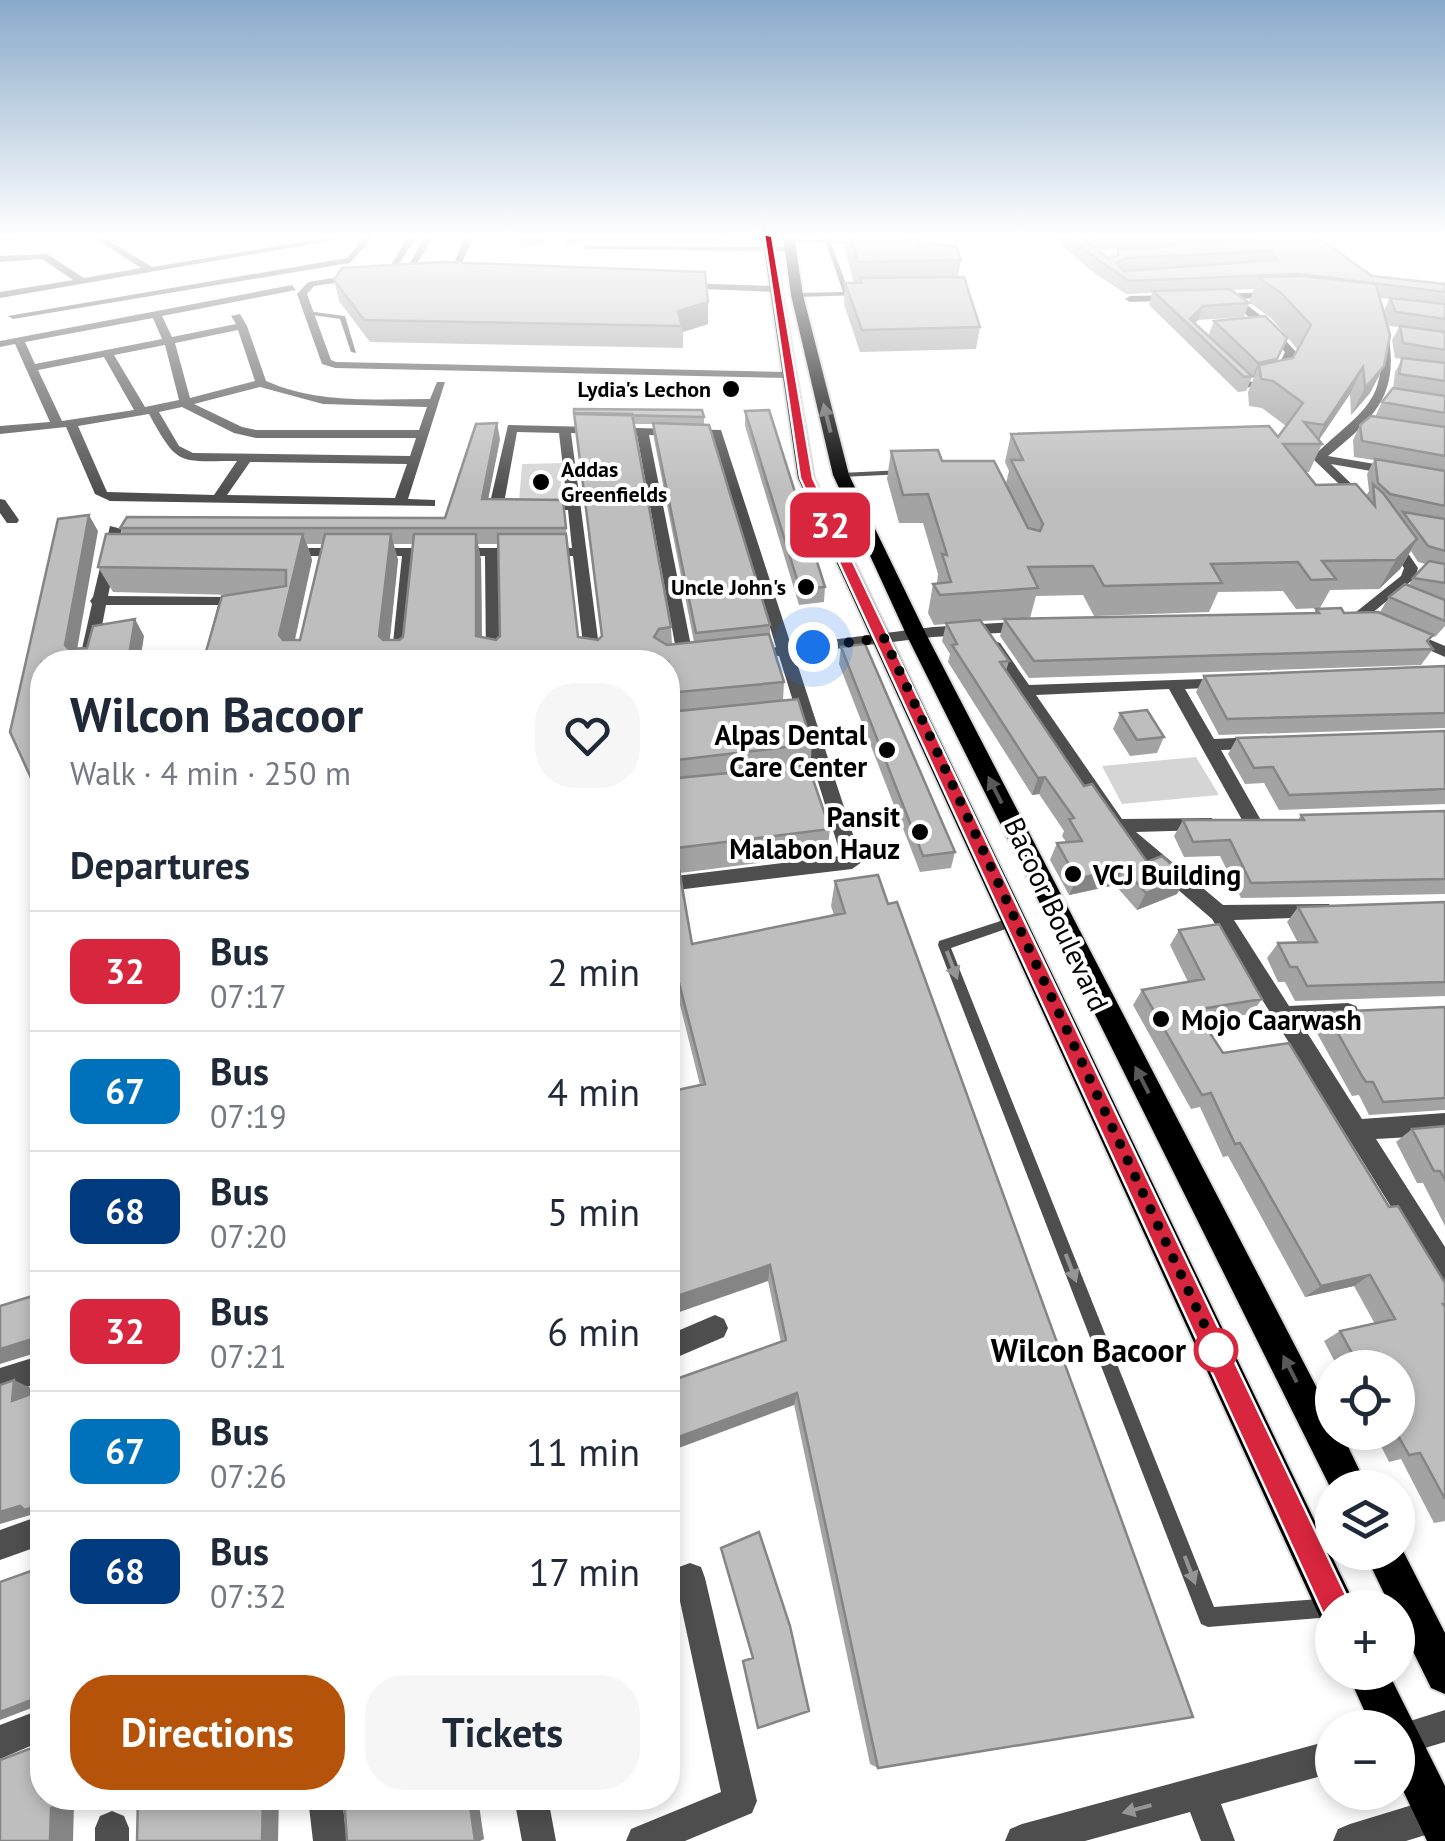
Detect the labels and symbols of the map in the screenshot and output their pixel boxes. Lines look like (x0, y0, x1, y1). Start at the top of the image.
place label: Lydia's Lechon (578, 375, 711, 403)
marker: Lydia's Lechon (720, 378, 742, 400)
one-way arrow (819, 402, 834, 433)
place label: Addas Greenfields (561, 455, 667, 508)
marker: Addas Greenfields (530, 471, 552, 493)
line badge: 32 (785, 492, 875, 558)
place label: Uncle John's (671, 573, 786, 601)
marker: Uncle John's (795, 576, 817, 598)
your location (788, 622, 838, 672)
place label: Alpas Dental Care Center (714, 716, 868, 785)
marker: Alpas Dental Care Center (876, 739, 898, 761)
one-way arrow (987, 776, 1004, 805)
place label: Pansit Malabon Hauz (729, 798, 900, 867)
street label: Bacoor Boulevard (996, 811, 1118, 1017)
marker: Pansit Malabon Hauz (909, 821, 931, 843)
place label: VCJ Building (1092, 856, 1241, 893)
marker: VCJ Building (1062, 863, 1084, 885)
one-way arrow (945, 951, 960, 981)
place label: Mojo Caarwash (1181, 1001, 1362, 1038)
marker: Mojo Caarwash (1150, 1008, 1172, 1030)
one-way arrow (1134, 1065, 1151, 1094)
one-way arrow (1063, 1253, 1079, 1283)
place label: Wilcon Bacoor (991, 1329, 1187, 1371)
marker: Wilcon Bacoor (1195, 1329, 1237, 1371)
one-way arrow (1282, 1355, 1299, 1384)
one-way arrow (1182, 1556, 1198, 1586)
one-way arrow (1121, 1802, 1152, 1818)

